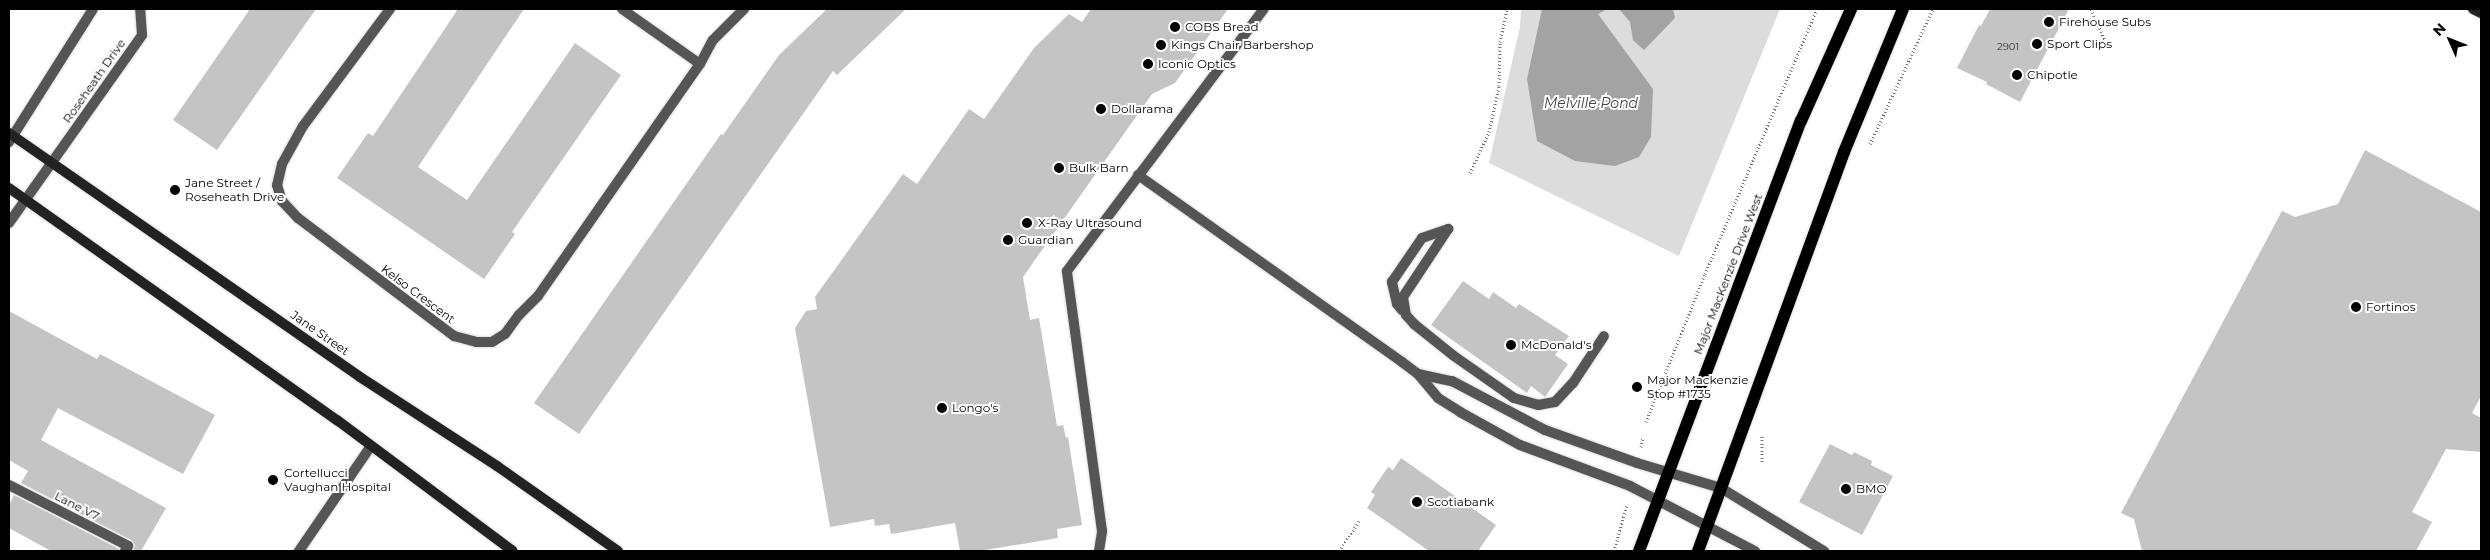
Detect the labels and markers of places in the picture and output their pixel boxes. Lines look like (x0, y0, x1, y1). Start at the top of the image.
place label: Firehouse Subs (2059, 15, 2151, 29)
marker: Firehouse Subs (2043, 16, 2055, 28)
place label: COBS Bread (1185, 20, 1259, 34)
marker: COBS Bread (1169, 21, 1181, 33)
place label: Sport Clips (2047, 37, 2112, 51)
place label: Kings Chair Barbershop (1171, 38, 1314, 52)
marker: Sport Clips (2031, 38, 2043, 50)
marker: Kings Chair Barbershop (1155, 39, 1167, 51)
place label: Iconic Optics (1158, 57, 1236, 71)
marker: Iconic Optics (1142, 58, 1154, 70)
place label: Chipotle (2027, 68, 2078, 82)
marker: Chipotle (2011, 69, 2023, 81)
place label: Dollarama (1111, 102, 1173, 116)
marker: Dollarama (1095, 103, 1107, 115)
place label: Bulk Barn (1069, 161, 1129, 175)
marker: Bulk Barn (1053, 162, 1065, 174)
place label: Jane Street / Roseheath Drive (185, 176, 284, 204)
marker: Jane Street / Roseheath Drive (169, 184, 181, 196)
marker: X-Ray Ultrasound (1020, 216, 1034, 230)
place label: X-Ray Ultrasound (1038, 216, 1142, 230)
place label: Guardian (1018, 233, 1074, 247)
marker: Guardian (1002, 234, 1014, 246)
place label: Fortinos (2366, 300, 2415, 314)
marker: Fortinos (2350, 301, 2362, 313)
place label: McDonald's (1521, 338, 1591, 352)
marker: McDonald's (1505, 339, 1517, 351)
place label: Major Mackenzie Stop #1735 (1647, 373, 1748, 401)
marker: Major Mackenzie Stop #1735 (1631, 381, 1643, 393)
place label: Longo's (952, 401, 998, 415)
marker: Longo's (936, 402, 948, 414)
place label: Cortellucci Vaughan Hospital (284, 466, 391, 494)
marker: Cortellucci Vaughan Hospital (266, 473, 280, 487)
place label: BMO (1856, 482, 1887, 496)
marker: BMO (1840, 483, 1852, 495)
place label: Scotiabank (1427, 495, 1494, 509)
marker: Scotiabank (1411, 496, 1423, 508)

